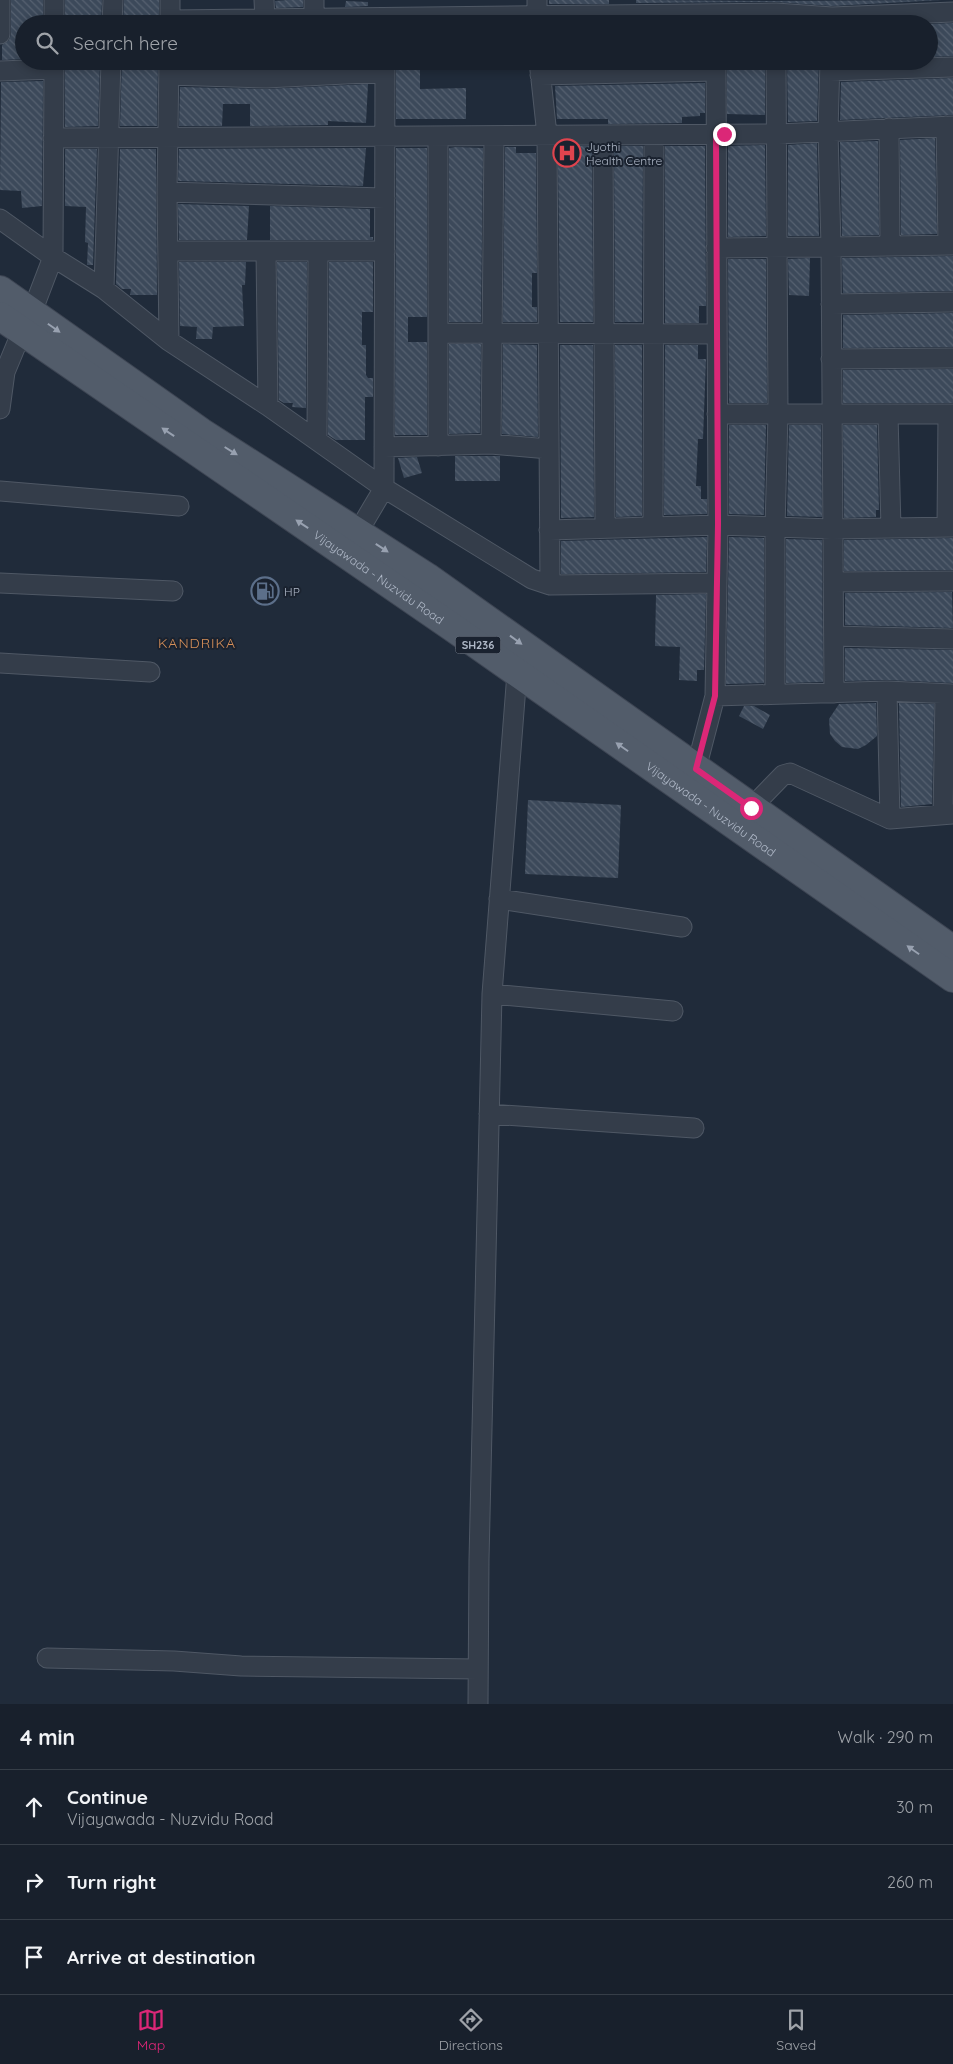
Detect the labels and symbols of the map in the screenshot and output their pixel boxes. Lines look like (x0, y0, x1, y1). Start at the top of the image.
route end (713, 123, 736, 146)
hospital icon: Jyothi Health Centre (552, 138, 582, 168)
place label: Jyothi Health Centre (586, 139, 663, 168)
one-way arrow (47, 323, 61, 333)
one-way arrow (161, 428, 174, 437)
one-way arrow (224, 446, 237, 455)
one-way arrow (295, 519, 309, 529)
street label: Vijayawada - Nuzvidu Road (311, 527, 447, 627)
one-way arrow (376, 543, 389, 552)
fuel station icon: HP (250, 576, 280, 606)
place label: HP (284, 584, 300, 599)
district label: KANDRIKA (158, 634, 236, 652)
one-way arrow (509, 635, 523, 645)
road number: SH236 (456, 636, 500, 654)
one-way arrow (615, 742, 629, 752)
street label: Vijayawada - Nuzvidu Road (643, 758, 779, 859)
route start (740, 797, 763, 820)
one-way arrow (906, 945, 920, 955)

